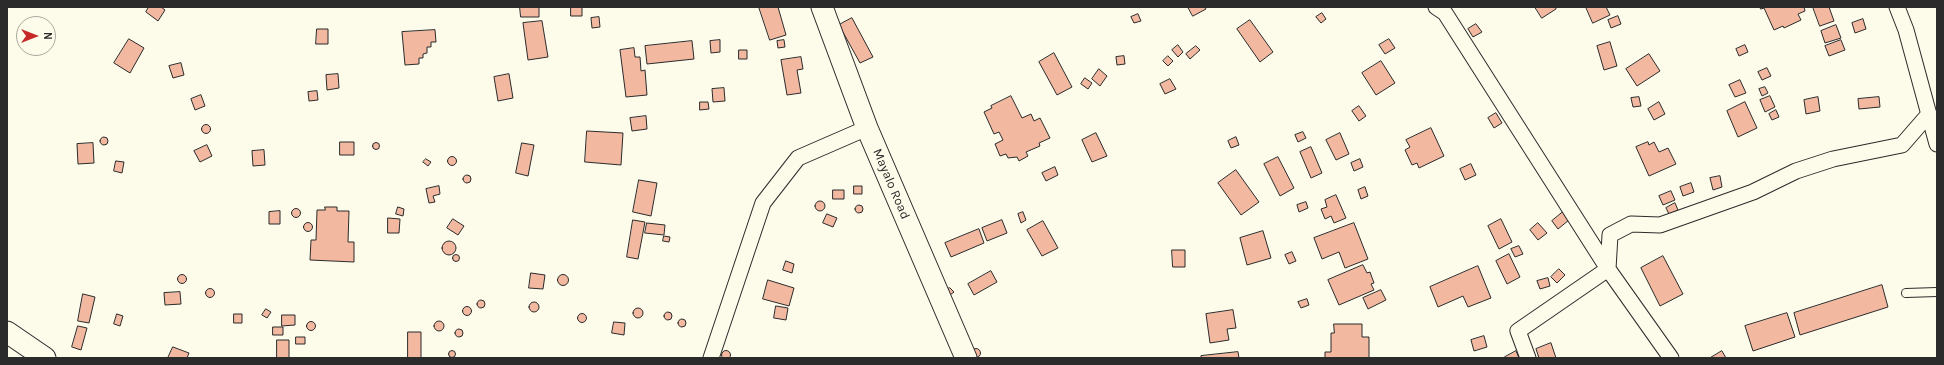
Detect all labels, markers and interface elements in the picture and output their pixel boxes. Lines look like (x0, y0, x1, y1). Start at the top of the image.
north arrow (16, 16, 56, 56)
text: N (41, 32, 54, 40)
street label: Mayalo Road (869, 146, 913, 222)

